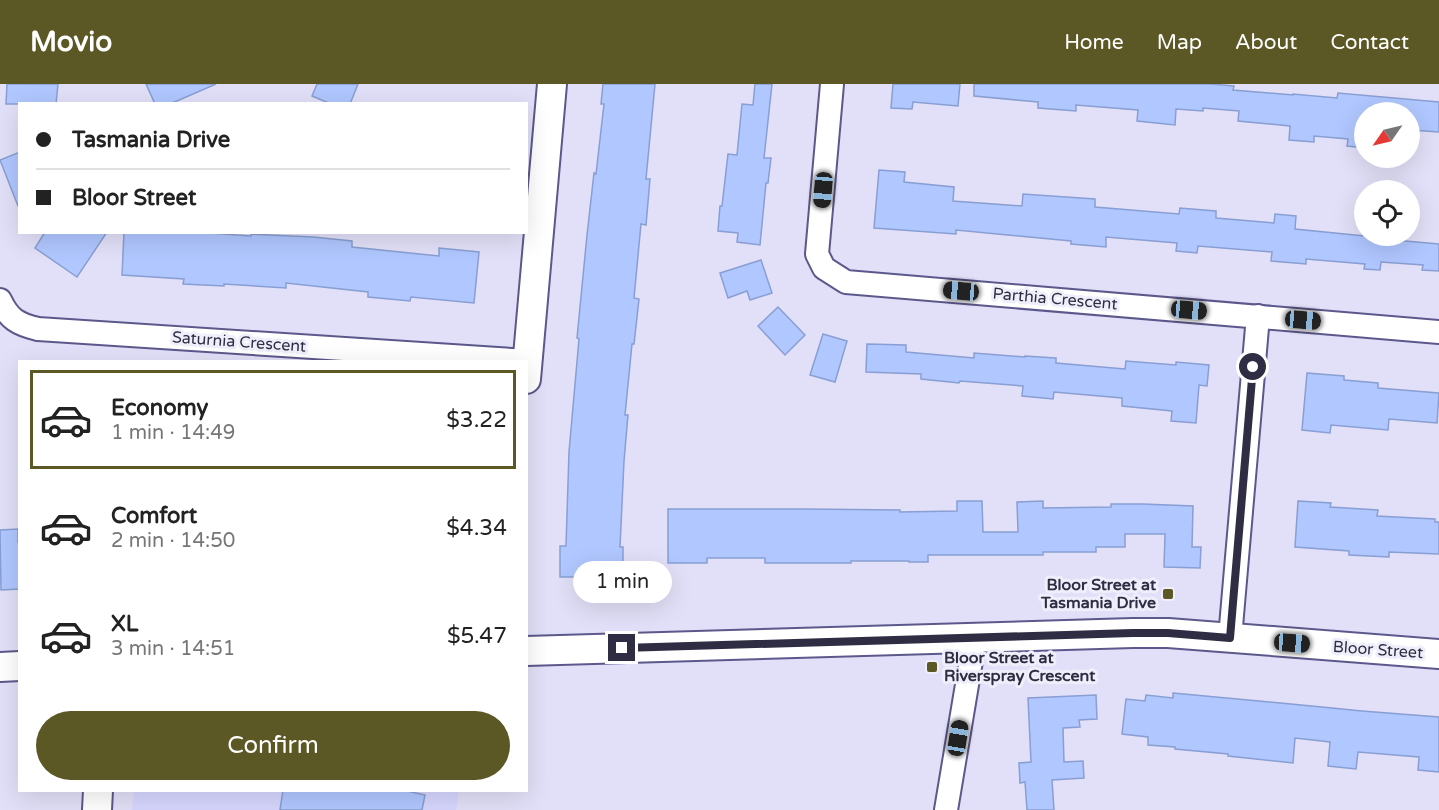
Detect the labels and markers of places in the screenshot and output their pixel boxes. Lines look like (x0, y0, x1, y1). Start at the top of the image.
place label: Bloor Street at Tasmania Drive (1040, 575, 1157, 613)
marker: Bloor Street at Tasmania Drive (1161, 587, 1175, 601)
place label: Bloor Street at Riverspray Crescent (944, 648, 1096, 686)
marker: Bloor Street at Riverspray Crescent (925, 660, 939, 674)

